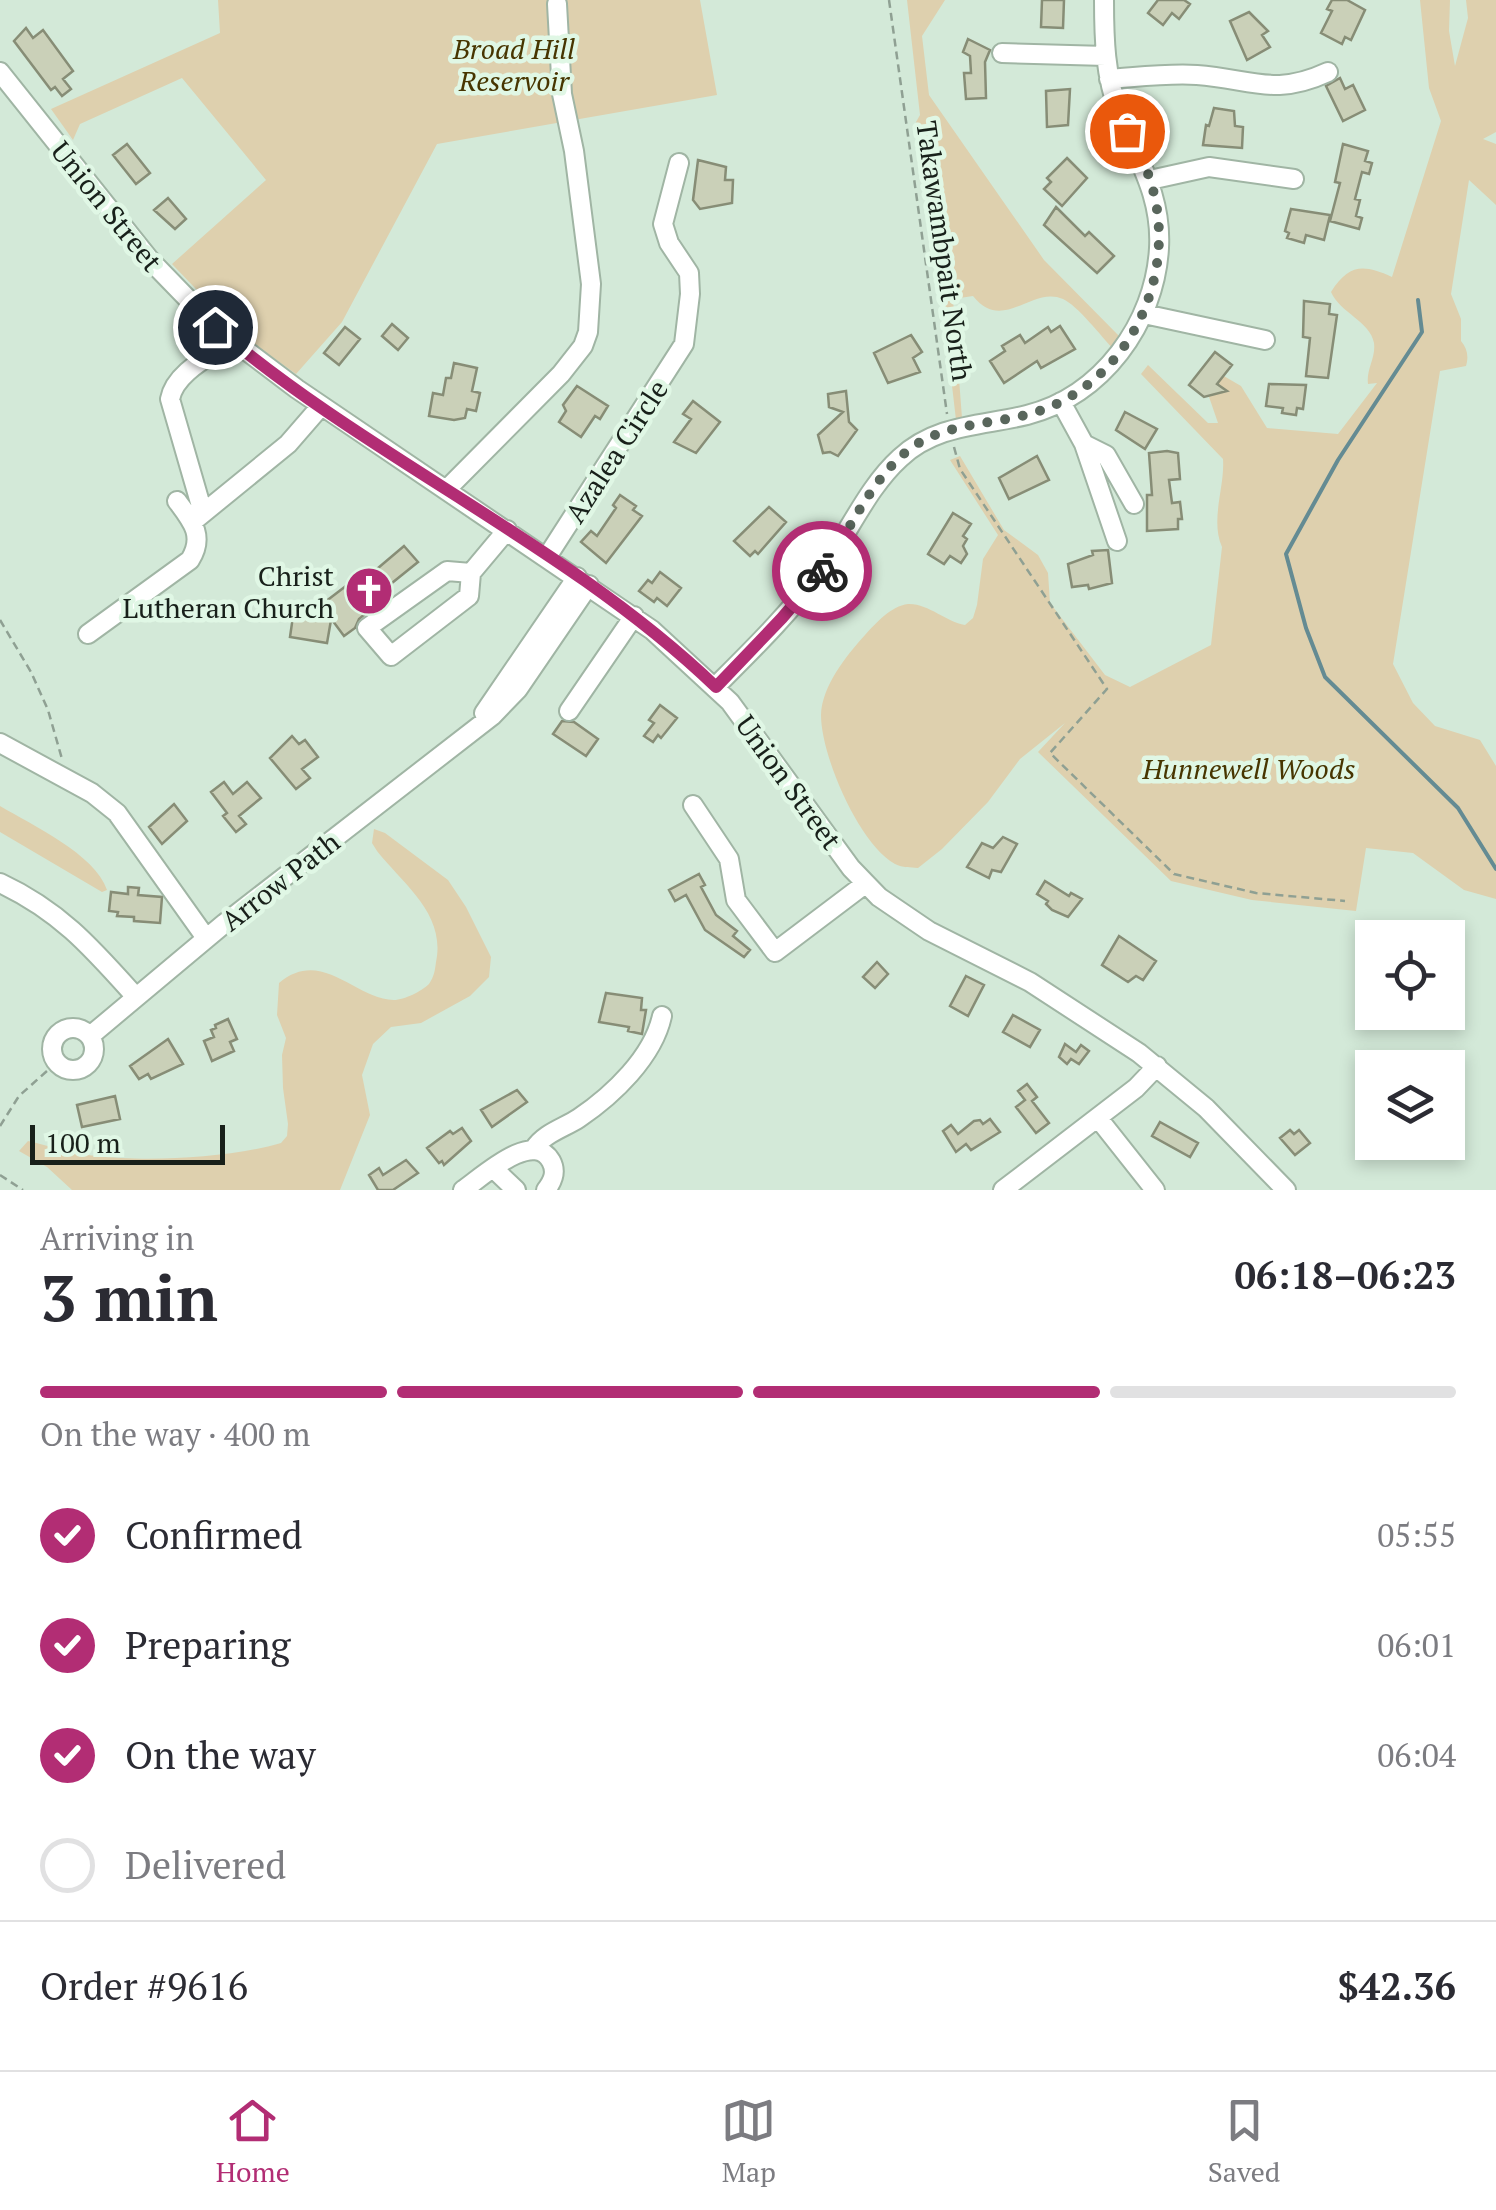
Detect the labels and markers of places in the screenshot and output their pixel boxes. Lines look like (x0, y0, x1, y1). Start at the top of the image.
pin (1085, 89, 1170, 174)
pin (173, 285, 258, 370)
place label: Christ Lutheran Church (123, 557, 335, 626)
church icon: Christ Lutheran Church (343, 565, 395, 617)

